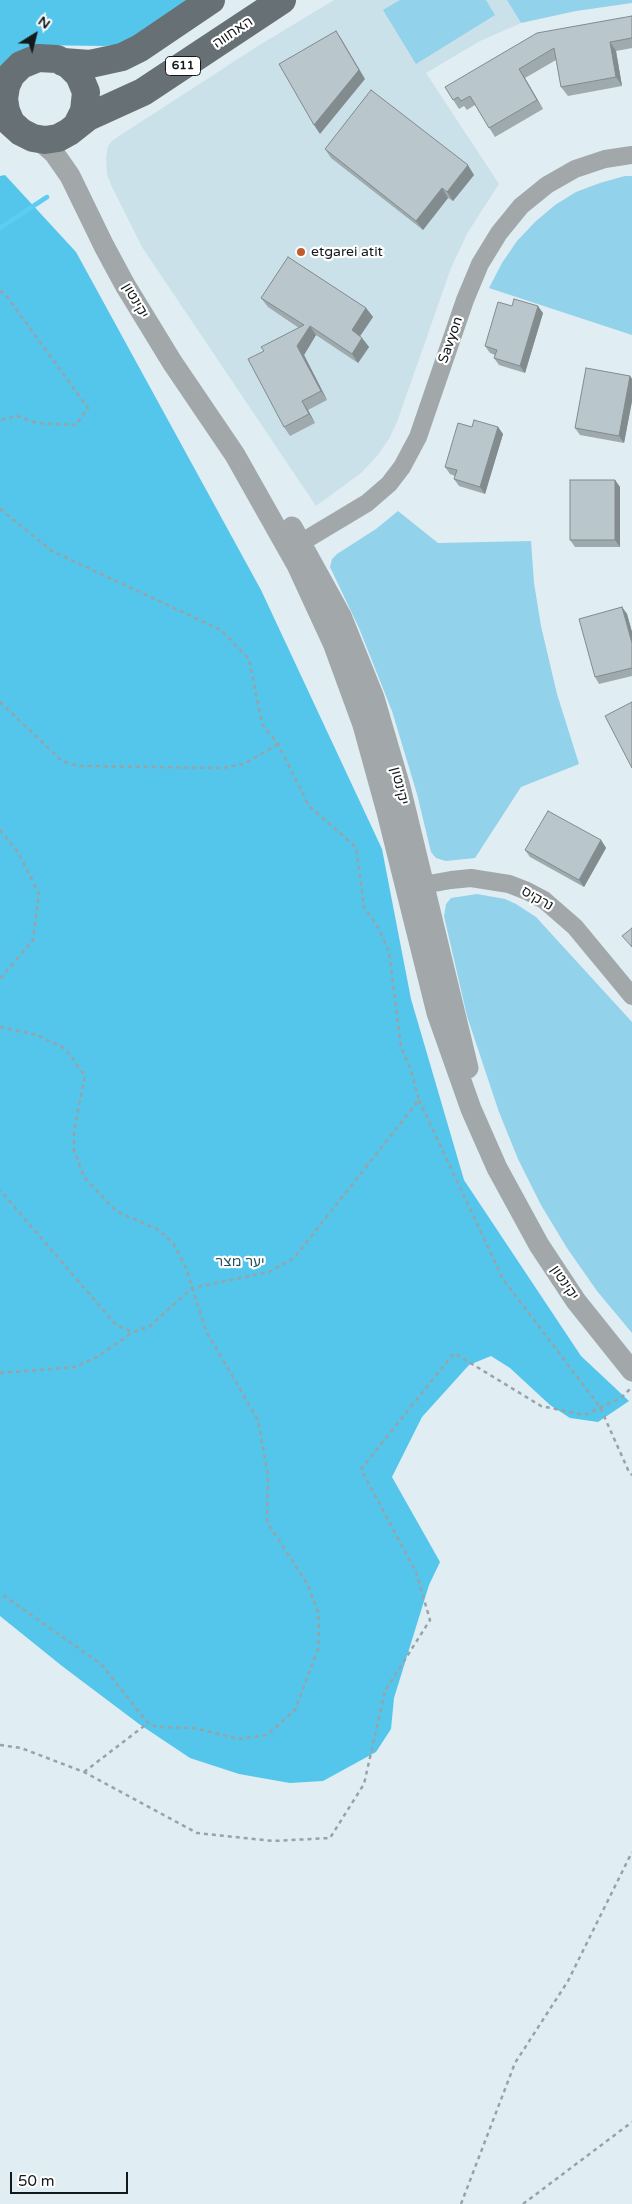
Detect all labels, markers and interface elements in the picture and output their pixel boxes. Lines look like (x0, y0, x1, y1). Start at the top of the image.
north arrow (10, 10, 60, 60)
text: N (35, 12, 54, 33)
street label: האחווה (210, 14, 256, 52)
road number: 611 (166, 56, 200, 76)
place label: etgarei atit (311, 244, 383, 260)
marker: etgarei atit (295, 246, 307, 258)
street label: יקינטון (118, 280, 152, 322)
street label: Savyon (435, 314, 467, 366)
street label: יקינטון (386, 765, 412, 807)
street label: נרקיס (518, 883, 556, 915)
park label: יער מצר (215, 1254, 265, 1270)
street label: יקינטון (546, 1262, 582, 1304)
scale bar (12, 2162, 130, 2194)
text: 50 m (18, 2172, 55, 2190)

